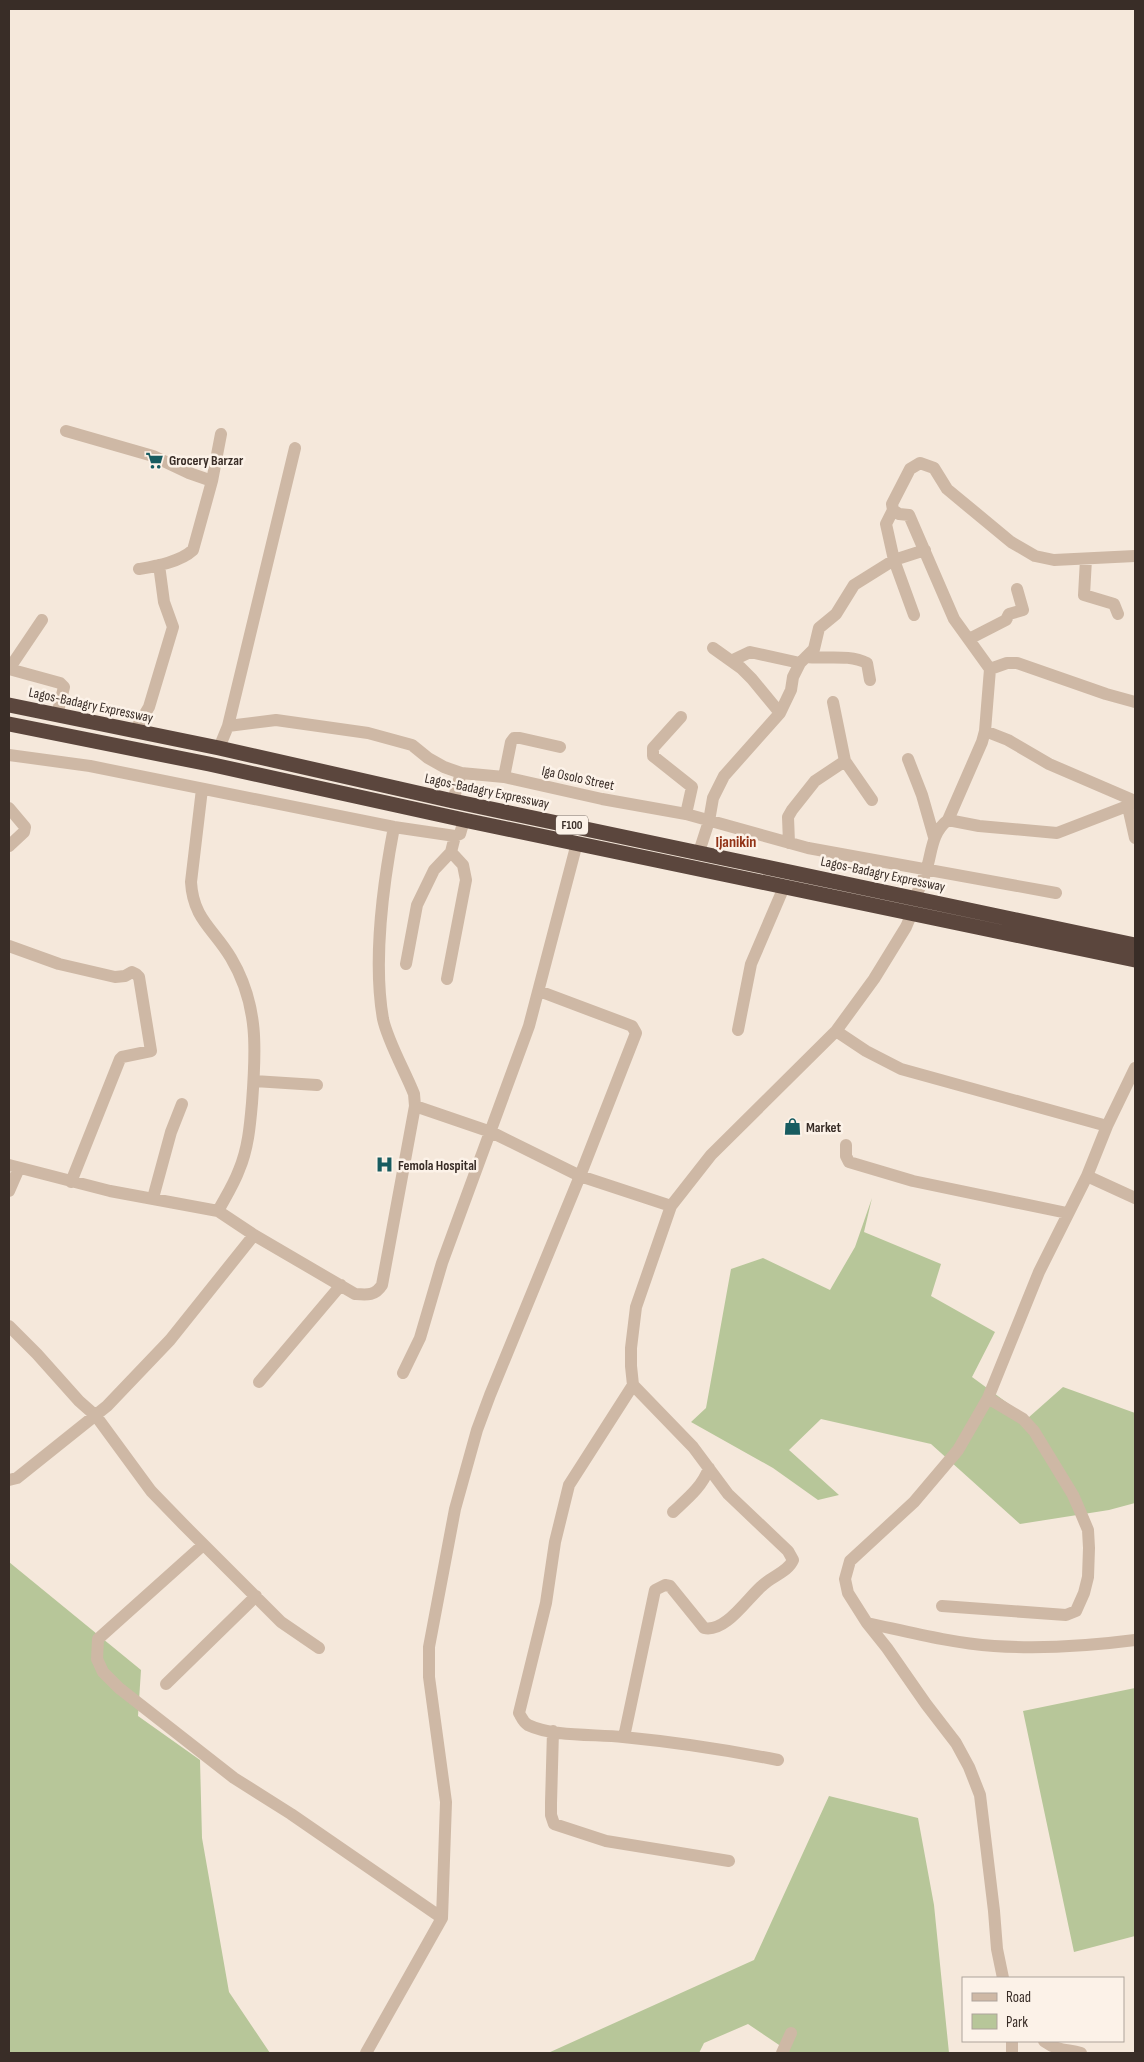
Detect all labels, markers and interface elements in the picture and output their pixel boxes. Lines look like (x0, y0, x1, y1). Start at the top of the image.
supermarket icon: Grocery Barzar (145, 450, 165, 470)
place label: Grocery Barzar (169, 452, 244, 469)
street label: Lagos-Badagry Expressway (27, 684, 155, 727)
street label: Iga Osolo Street (540, 762, 616, 794)
street label: Lagos-Badagry Expressway (423, 770, 551, 813)
road number: F100 (556, 816, 588, 834)
district label: Ijanikin (716, 833, 756, 852)
street label: Lagos-Badagry Expressway (819, 853, 947, 896)
shop icon: Market (782, 1117, 802, 1137)
place label: Market (806, 1119, 842, 1136)
hospital icon: Femola Hospital (374, 1155, 394, 1175)
place label: Femola Hospital (398, 1157, 477, 1174)
legend (962, 1977, 1124, 2042)
text: Road (1006, 1988, 1031, 2007)
text: Park (1006, 2013, 1028, 2032)

